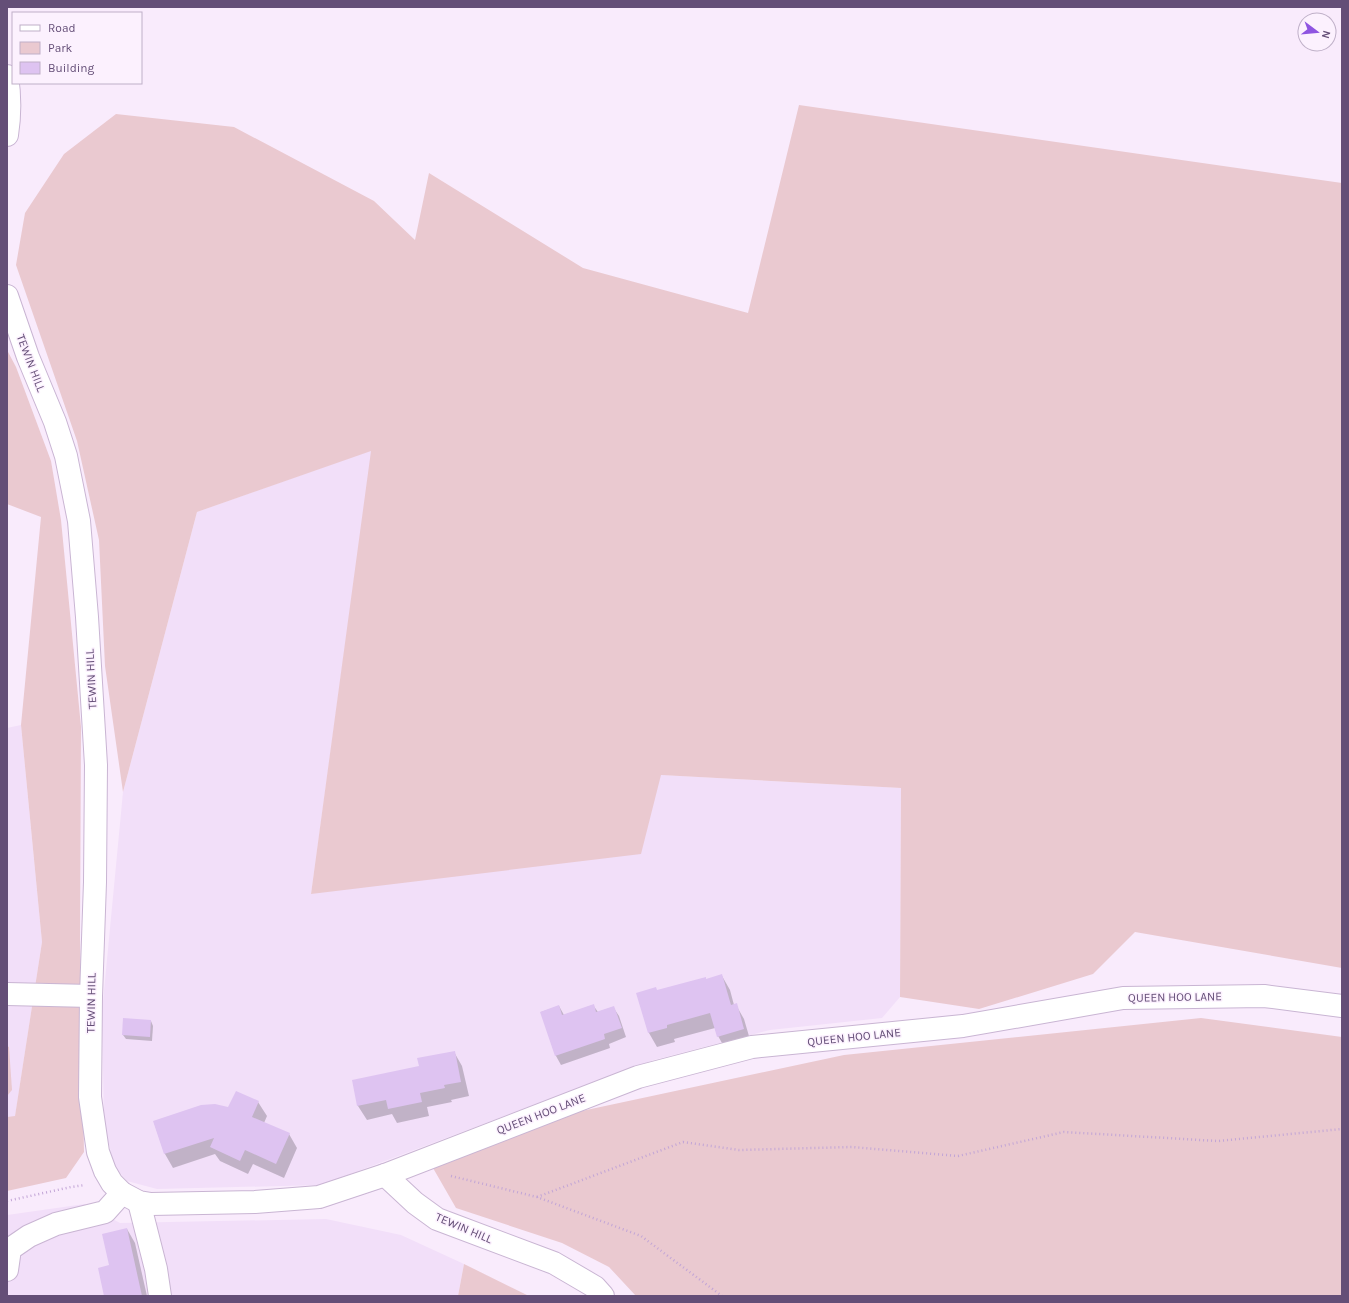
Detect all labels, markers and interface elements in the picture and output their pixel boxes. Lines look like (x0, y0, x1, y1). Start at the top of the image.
legend (12, 12, 142, 84)
north arrow (1297, 12, 1337, 52)
text: Road (48, 21, 76, 35)
text: N (1319, 29, 1333, 40)
text: Park (48, 41, 73, 55)
text: Building (48, 61, 95, 75)
street label: TEWIN HILL (14, 332, 49, 394)
street label: TEWIN HILL (82, 648, 100, 710)
street label: TEWIN HILL (83, 972, 99, 1033)
street label: QUEEN HOO LANE (1128, 989, 1222, 1005)
street label: QUEEN HOO LANE (807, 1025, 901, 1049)
street label: QUEEN HOO LANE (495, 1091, 587, 1137)
street label: TEWIN HILL (433, 1210, 495, 1246)

